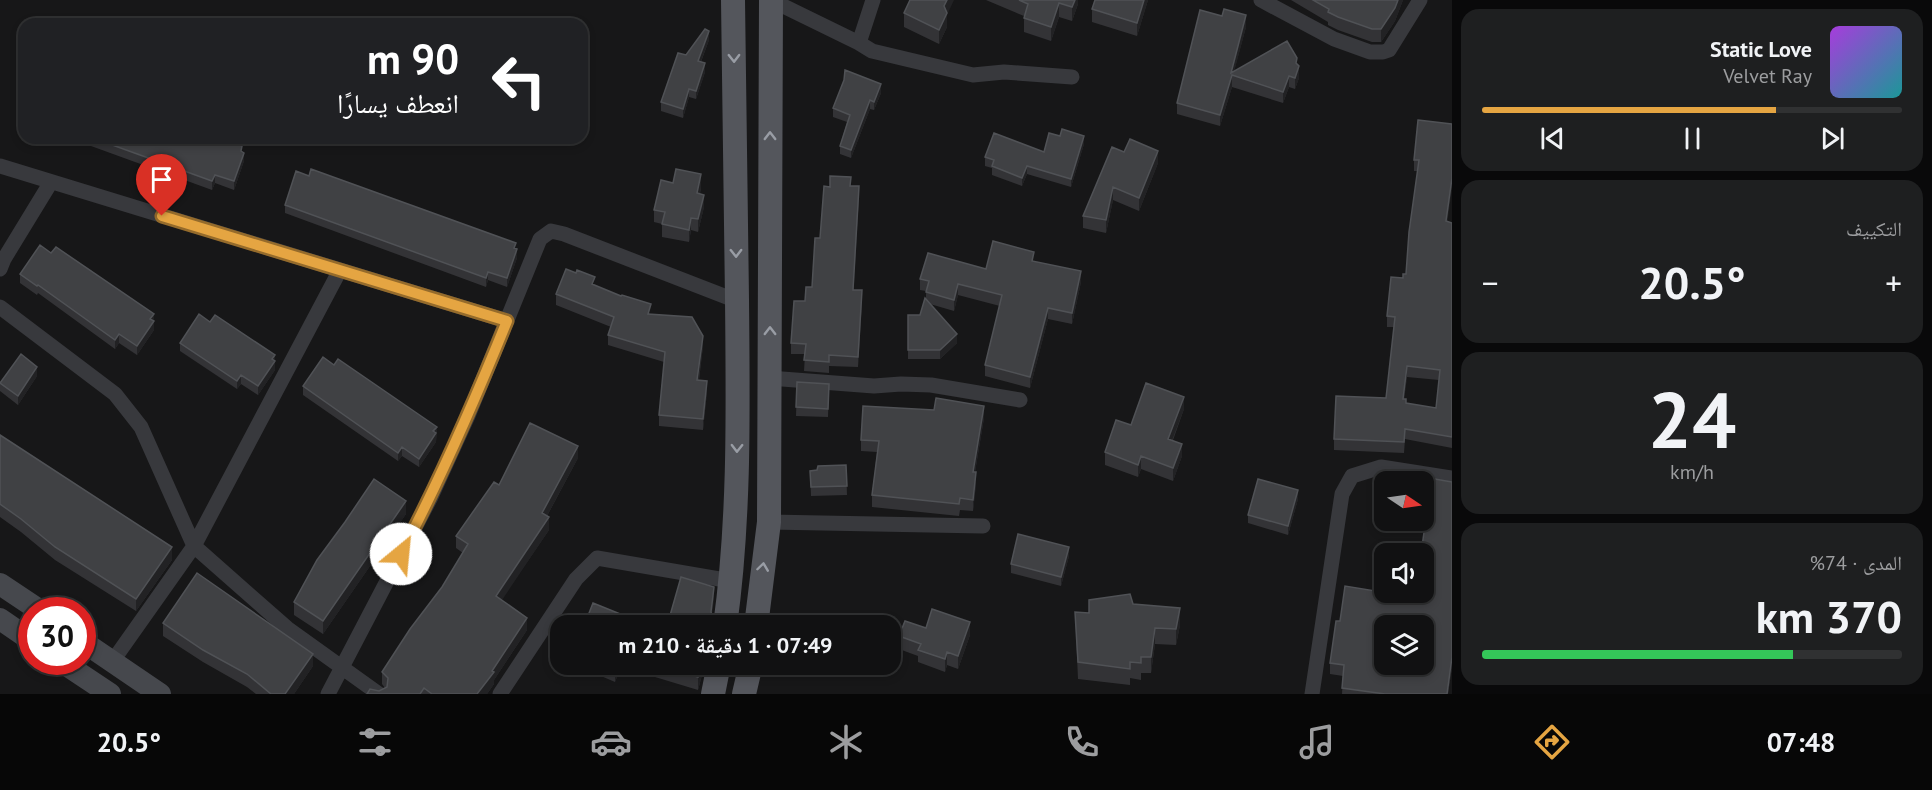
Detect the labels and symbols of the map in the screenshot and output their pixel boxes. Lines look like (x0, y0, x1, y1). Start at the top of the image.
one-way arrow (728, 54, 740, 63)
one-way arrow (764, 131, 776, 140)
pin (136, 154, 187, 216)
one-way arrow (730, 249, 742, 258)
one-way arrow (764, 326, 776, 335)
one-way arrow (731, 444, 743, 453)
north arrow (1374, 471, 1434, 531)
position arrow (369, 522, 433, 586)
one-way arrow (757, 563, 769, 572)
speed limit sign: 30 (18, 597, 96, 675)

